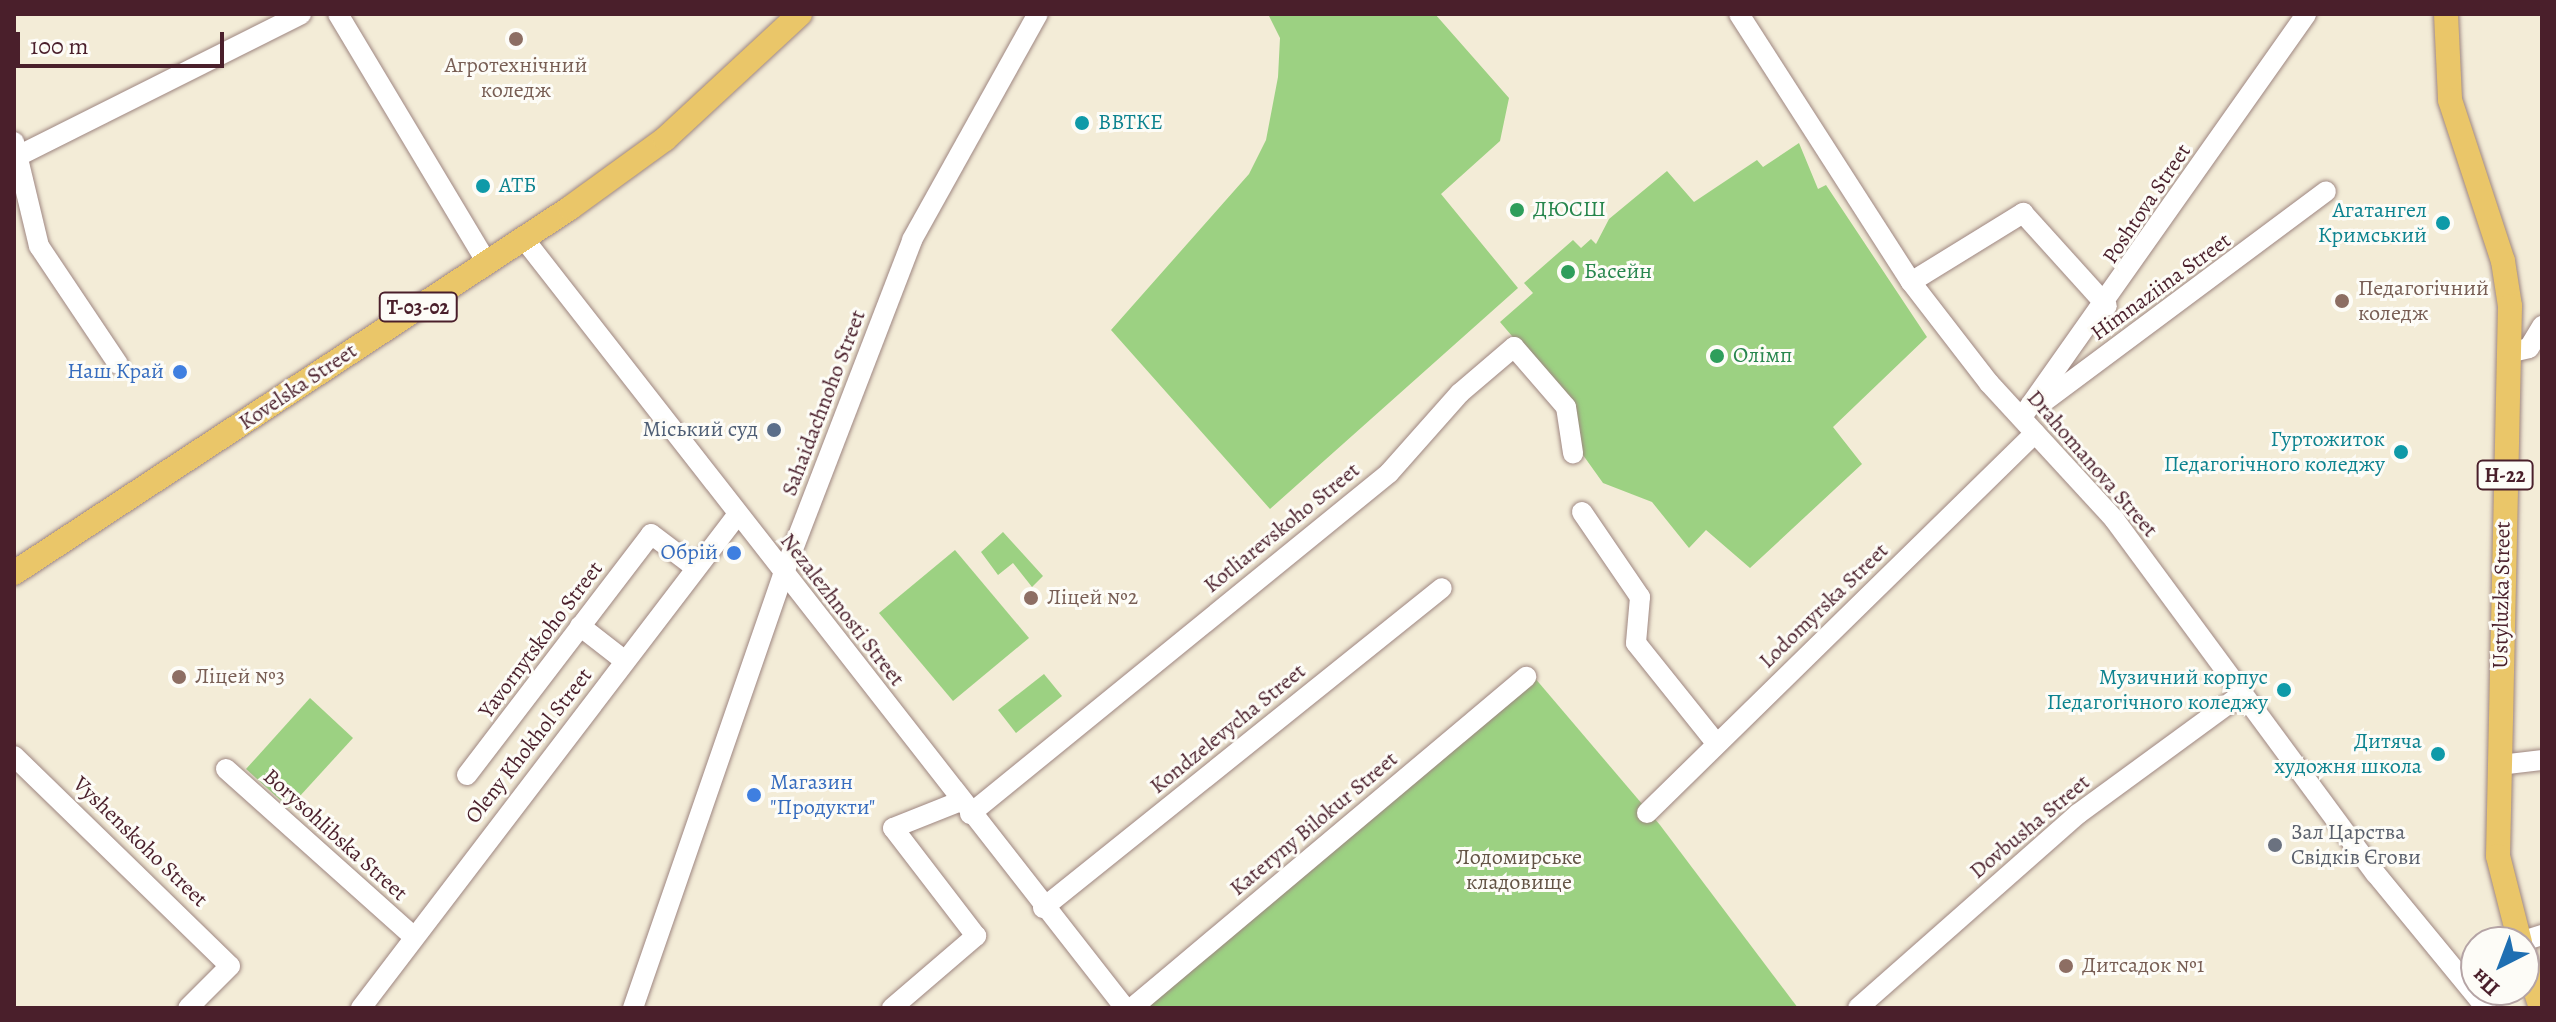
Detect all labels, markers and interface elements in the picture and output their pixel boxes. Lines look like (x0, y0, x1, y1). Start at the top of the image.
scale bar (20, 16, 228, 66)
text: 100 m (30, 30, 89, 62)
marker: Агротехнічний коледж (507, 30, 525, 48)
place label: Агротехнічний коледж (445, 52, 587, 104)
place label: ВВТКЕ (1098, 110, 1163, 136)
marker: ВВТКЕ (1073, 114, 1091, 132)
street label: Poshtova Street (2097, 139, 2197, 269)
place label: АТБ (499, 173, 536, 199)
marker: АТБ (474, 177, 492, 195)
place label: ДЮСШ (1533, 197, 1606, 223)
place label: Агатангел Кримський (2318, 197, 2427, 248)
marker: ДЮСШ (1508, 201, 1526, 219)
marker: Агатангел Кримський (2434, 214, 2452, 232)
street label: Himnaziina Street (2086, 227, 2236, 347)
place label: Басейн (1584, 259, 1652, 285)
marker: Басейн (1559, 263, 1577, 281)
place label: Педагогічний коледж (2358, 275, 2489, 326)
road number: Т-03-02 (378, 291, 458, 323)
marker: Педагогічний коледж (2333, 292, 2351, 310)
street label: Sahaidachnoho Street (776, 306, 872, 500)
street label: Kovelska Street (234, 338, 362, 436)
place label: Олімп (1733, 343, 1793, 369)
marker: Олімп (1708, 347, 1726, 365)
place label: Наш Край (67, 359, 164, 385)
marker: Наш Край (171, 363, 189, 381)
street label: Drahomanova Street (2021, 385, 2163, 543)
place label: Міський суд (642, 417, 758, 443)
marker: Міський суд (765, 421, 783, 439)
place label: Гуртожиток Педагогічного коледжу (2164, 426, 2385, 478)
marker: Гуртожиток Педагогічного коледжу (2392, 443, 2410, 461)
street label: Kotliarevskoho Street (1199, 457, 1365, 599)
road number: Н-22 (2475, 459, 2535, 491)
street label: Ustyluzka Street (2488, 521, 2516, 669)
street label: Nezalezhnosti Street (774, 528, 910, 692)
street label: Lodomyrska Street (1754, 538, 1894, 674)
place label: Обрій (661, 540, 718, 566)
marker: Обрій (725, 544, 743, 562)
street label: Yavornytskoho Street (473, 556, 609, 724)
place label: Ліцей №2 (1047, 585, 1138, 611)
marker: Ліцей №2 (1022, 589, 1040, 607)
street label: Kondzelevycha Street (1145, 658, 1311, 800)
street label: Oleny Khokhol Street (460, 663, 598, 829)
place label: Ліцей №3 (195, 664, 285, 690)
place label: Музичний корпус Педагогічного коледжу (2047, 664, 2268, 716)
marker: Ліцей №3 (170, 668, 188, 686)
marker: Музичний корпус Педагогічного коледжу (2275, 681, 2293, 699)
place label: Дитяча художня школа (2274, 728, 2422, 780)
marker: Дитяча художня школа (2429, 745, 2447, 763)
street label: Kateryny Bilokur Street (1225, 746, 1403, 902)
street label: Borysohlibska Street (258, 763, 412, 907)
place label: Магазин "Продукти" (770, 769, 875, 820)
street label: Dovbusha Street (1965, 769, 2095, 885)
street label: Vyshenskoho Street (67, 771, 213, 913)
marker: Магазин "Продукти" (745, 786, 763, 804)
place label: Зал Царства Свідків Єгови (2291, 819, 2421, 870)
marker: Зал Царства Свідків Єгови (2266, 836, 2284, 854)
park label: Лодомирське кладовище (1456, 844, 1582, 896)
north arrow (2460, 926, 2540, 1006)
place label: Дитсадок №1 (2082, 953, 2204, 979)
marker: Дитсадок №1 (2057, 957, 2075, 975)
text: Пн (2465, 962, 2506, 1003)

